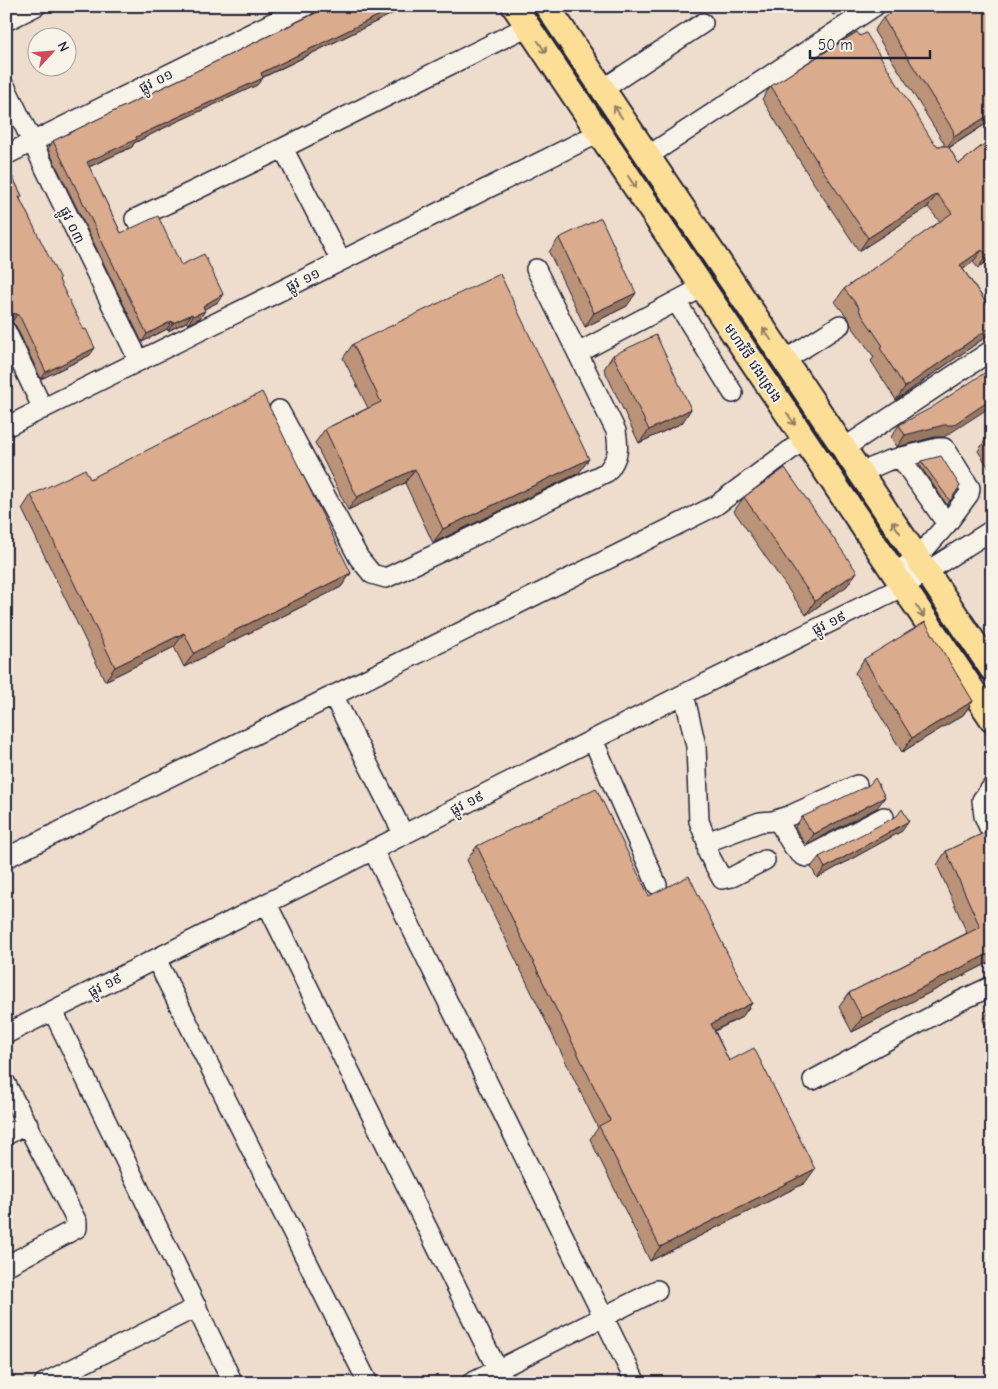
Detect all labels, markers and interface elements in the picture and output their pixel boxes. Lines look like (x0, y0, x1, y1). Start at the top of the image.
north arrow (28, 28, 78, 78)
scale bar (810, 28, 930, 60)
text: 50 m (818, 36, 853, 54)
text: N (54, 39, 73, 54)
one-way arrow (537, 39, 547, 53)
street label: ផ្លូវ ០១ (136, 65, 177, 99)
one-way arrow (613, 105, 623, 119)
one-way arrow (627, 174, 637, 188)
street label: ផ្លូវ ០៣ (53, 204, 88, 248)
street label: ផ្លូវ ១១ (283, 264, 324, 298)
street label: មហាវិថី វេងស្រេង (720, 320, 786, 406)
one-way arrow (762, 327, 772, 341)
one-way arrow (786, 411, 796, 425)
one-way arrow (891, 520, 901, 534)
one-way arrow (916, 604, 926, 618)
street label: ផ្លូវ ១៩ (809, 607, 850, 641)
street label: ផ្លូវ ១៩ (447, 787, 488, 822)
street label: ផ្លូវ ១៩ (85, 969, 126, 1004)

